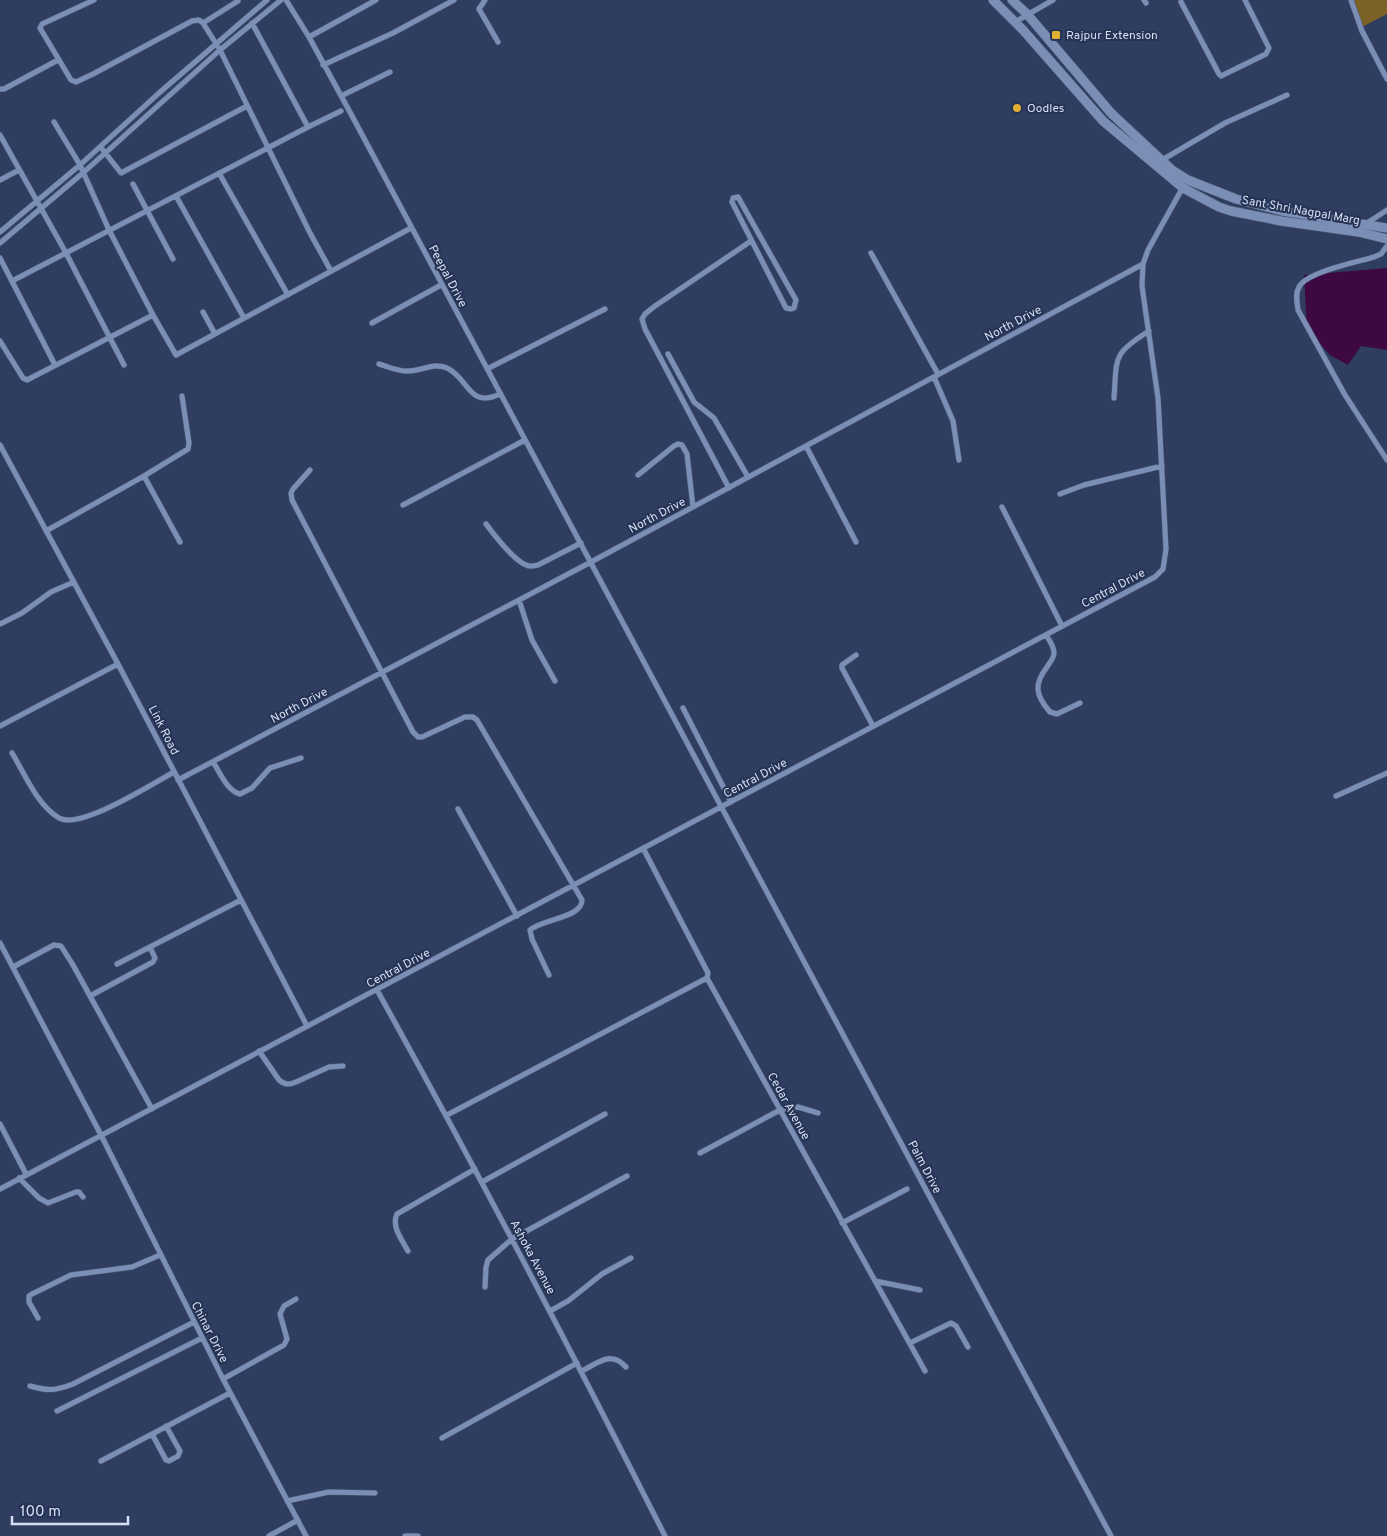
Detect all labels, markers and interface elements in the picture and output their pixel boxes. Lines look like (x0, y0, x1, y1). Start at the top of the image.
place label: Rajpur Extension (1066, 28, 1158, 44)
marker: Rajpur Extension (1050, 29, 1062, 41)
place label: Oodles (1027, 101, 1064, 117)
marker: Oodles (1011, 102, 1023, 114)
street label: Sant Shri Nagpal Marg (1240, 193, 1361, 229)
street label: Peepal Drive (424, 242, 470, 310)
street label: North Drive (982, 302, 1045, 346)
street label: North Drive (626, 494, 689, 538)
street label: Central Drive (1079, 565, 1148, 612)
street label: North Drive (268, 684, 331, 728)
street label: Link Road (144, 703, 182, 758)
street label: Central Drive (721, 755, 790, 802)
street label: Central Drive (364, 945, 433, 992)
street label: Cedar Avenue (763, 1070, 813, 1143)
street label: Palm Drive (903, 1138, 945, 1197)
street label: Ashoka Avenue (506, 1217, 558, 1298)
street label: Chinar Drive (187, 1299, 231, 1366)
scale bar (12, 1494, 129, 1526)
text: 100 m (20, 1503, 61, 1522)

